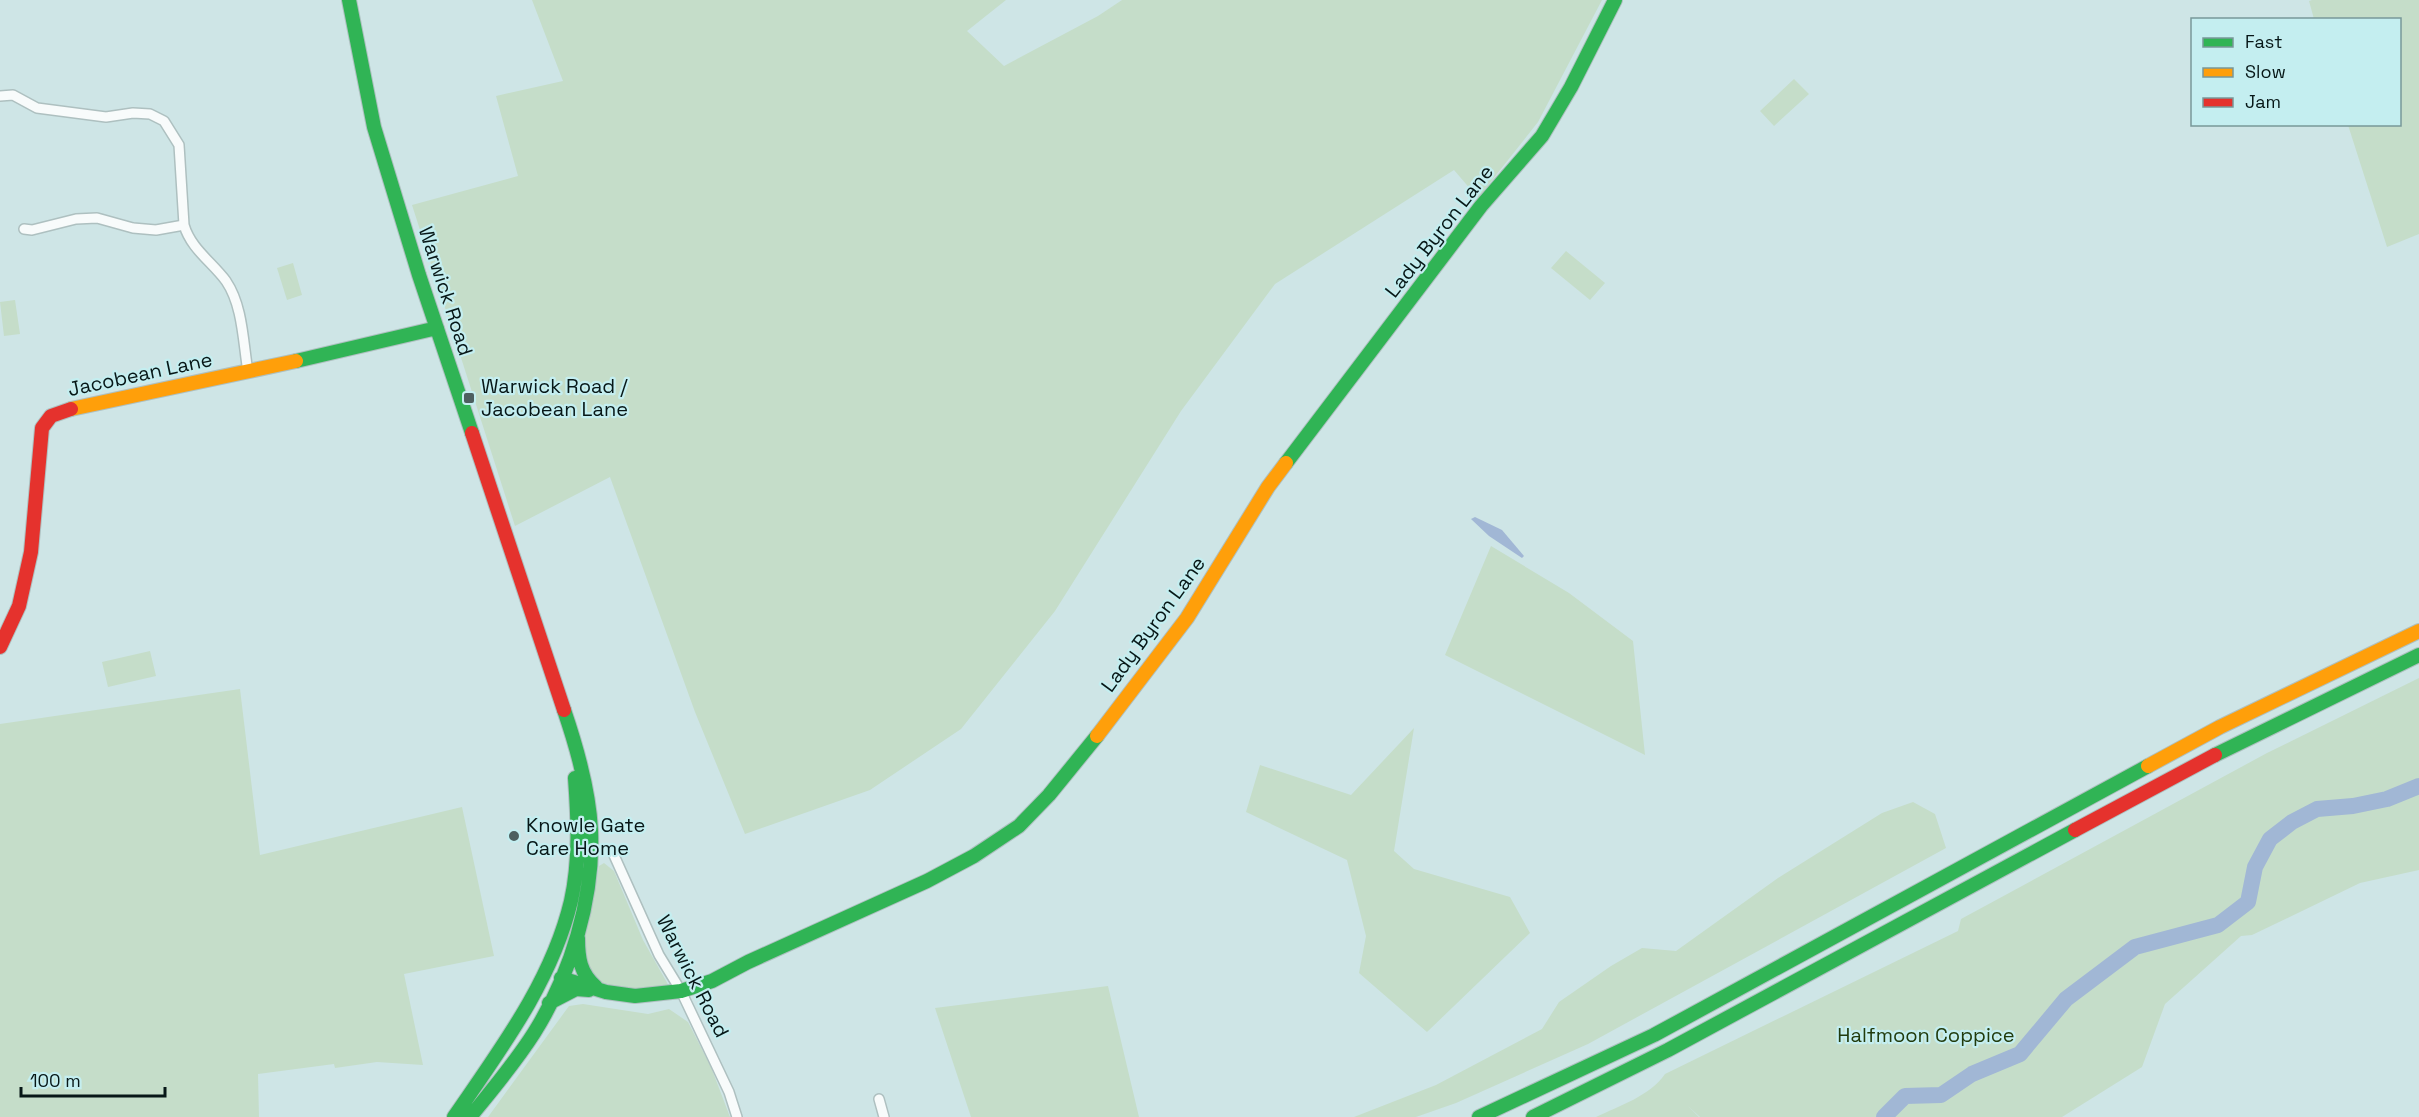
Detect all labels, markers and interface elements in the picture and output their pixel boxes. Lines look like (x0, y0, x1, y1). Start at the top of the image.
legend (2191, 18, 2401, 126)
text: Fast (2245, 30, 2282, 53)
text: Slow (2245, 60, 2286, 83)
text: Jam (2245, 90, 2281, 113)
street label: Lady Byron Lane (1379, 159, 1499, 303)
street label: Warwick Road (413, 223, 479, 359)
street label: Jacobean Lane (65, 346, 215, 402)
place label: Warwick Road / Jacobean Lane (481, 373, 628, 422)
marker: Warwick Road / Jacobean Lane (462, 391, 476, 405)
street label: Lady Byron Lane (1095, 551, 1211, 697)
place label: Knowle Gate Care Home (526, 812, 645, 861)
marker: Knowle Gate Care Home (507, 829, 521, 843)
street label: Warwick Road (651, 910, 735, 1042)
park label: Halfmoon Coppice (1837, 1022, 2015, 1048)
scale bar (21, 1060, 165, 1098)
text: 100 m (30, 1069, 81, 1092)

